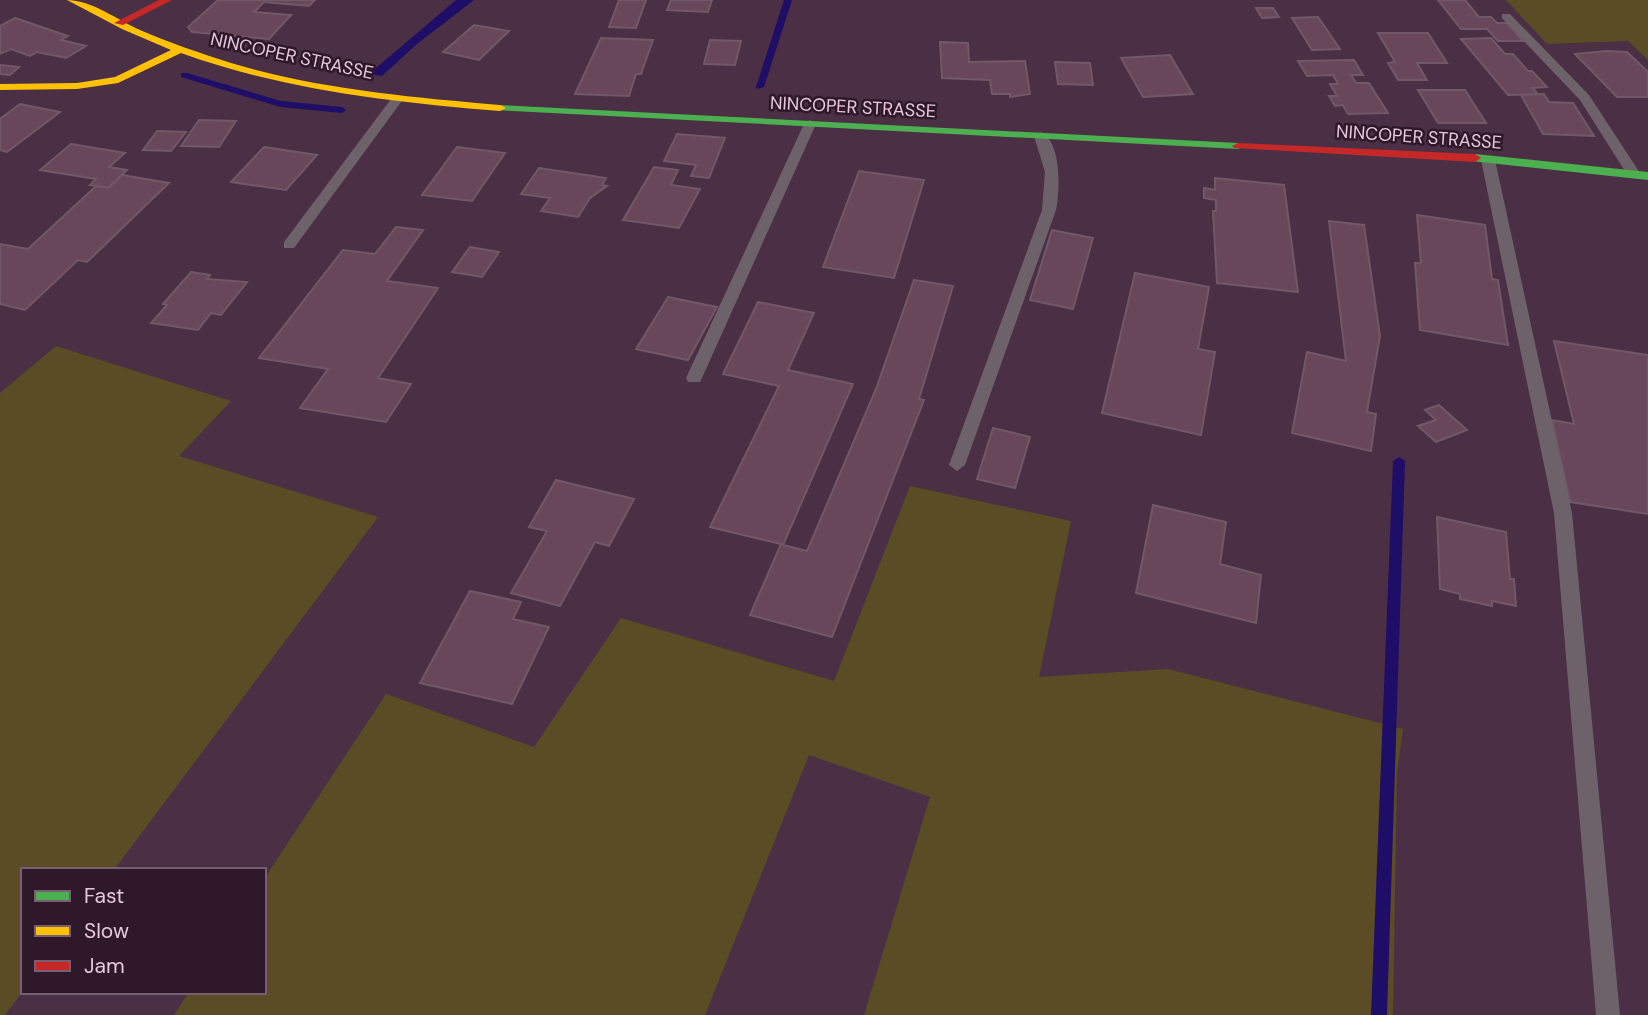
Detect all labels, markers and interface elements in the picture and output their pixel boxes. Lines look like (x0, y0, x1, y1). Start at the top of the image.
street label: NINCOPER STRASSE (208, 27, 376, 85)
street label: NINCOPER STRASSE (770, 91, 936, 123)
street label: NINCOPER STRASSE (1335, 119, 1503, 155)
legend (21, 868, 266, 994)
text: Fast (84, 882, 124, 910)
text: Slow (84, 917, 129, 945)
text: Jam (84, 952, 125, 980)

